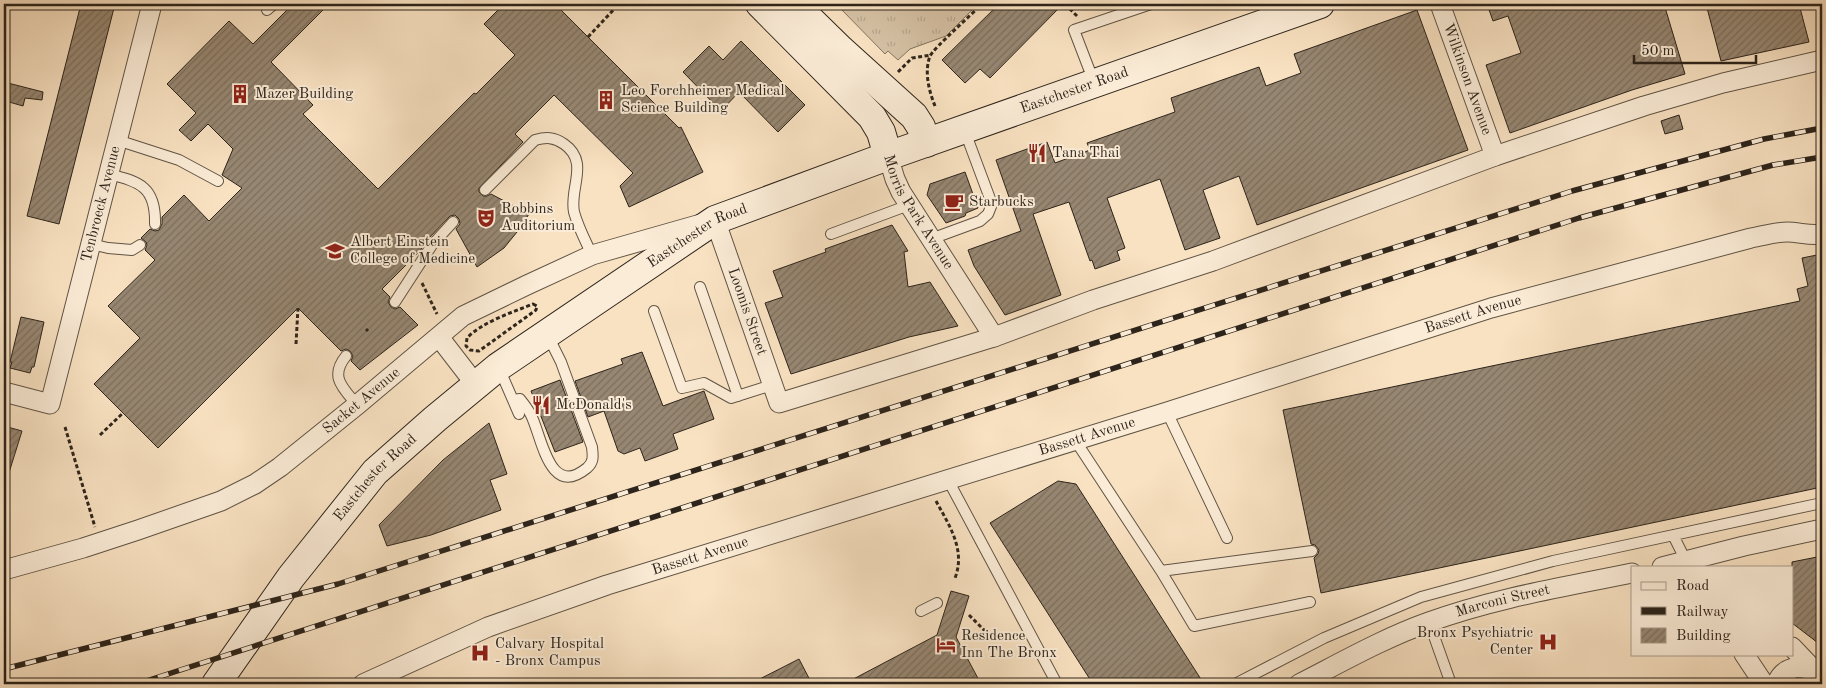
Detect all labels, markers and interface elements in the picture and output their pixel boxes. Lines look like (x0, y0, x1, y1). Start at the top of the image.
street label: Wilkinson Avenue (1440, 21, 1494, 137)
scale bar (1634, 32, 1756, 64)
text: 50 m (1641, 44, 1675, 59)
street label: Eastchester Road (1018, 64, 1131, 116)
building icon: Mazer Building (229, 83, 251, 105)
place label: Leo Forchheimer Medical Science Building (621, 84, 785, 116)
place label: Mazer Building (255, 87, 353, 102)
building icon: Leo Forchheimer Medical Science Building (595, 89, 617, 111)
restaurant icon: Tana Thai (1026, 142, 1048, 164)
street label: Tenbroeck Avenue (79, 144, 123, 264)
place label: Tana Thai (1052, 146, 1119, 161)
street label: Morris Park Avenue (881, 153, 956, 272)
cafe icon: Starbucks (943, 191, 965, 213)
place label: Starbucks (969, 195, 1034, 210)
street label: Eastchester Road (645, 201, 750, 271)
place label: Robbins Auditorium (501, 202, 575, 234)
theatre icon: Robbins Auditorium (475, 207, 497, 229)
place label: Albert Einstein College of Medicine (350, 235, 475, 267)
school or university icon: Albert Einstein College of Medicine (324, 240, 346, 262)
street label: Loomis Street (725, 266, 769, 357)
street label: Bassett Avenue (1423, 293, 1523, 336)
street label: Sacket Avenue (320, 365, 403, 437)
restaurant icon: McDonald's (530, 394, 552, 416)
place label: McDonald's (556, 398, 632, 413)
street label: Bassett Avenue (1037, 415, 1137, 459)
street label: Eastchester Road (331, 431, 420, 524)
street label: Bassett Avenue (650, 534, 750, 578)
legend (1631, 566, 1794, 656)
text: Road (1676, 579, 1710, 594)
street label: Marconi Street (1454, 582, 1551, 620)
text: Railway (1676, 605, 1729, 620)
place label: Bronx Psychiatric Center (1417, 626, 1533, 658)
place label: Residence Inn The Bronx (961, 629, 1057, 661)
text: Building (1676, 629, 1731, 644)
hospital icon: Bronx Psychiatric Center (1537, 631, 1559, 653)
hotel icon: Residence Inn The Bronx (935, 634, 957, 656)
place label: Calvary Hospital - Bronx Campus (495, 637, 604, 669)
hospital icon: Calvary Hospital - Bronx Campus (469, 642, 491, 664)

